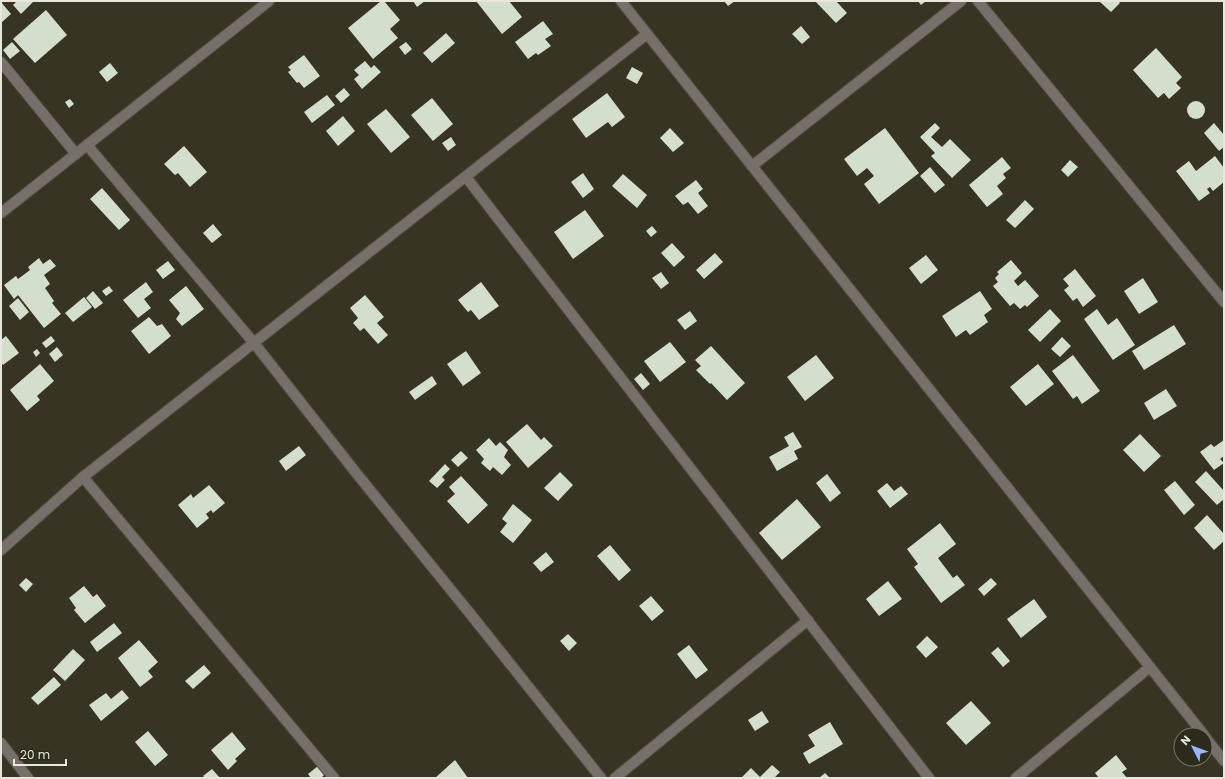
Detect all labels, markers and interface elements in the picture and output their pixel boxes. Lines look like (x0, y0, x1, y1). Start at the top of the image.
north arrow (1173, 727, 1213, 767)
text: N (1177, 732, 1194, 749)
scale bar (14, 741, 66, 767)
text: 20 m (20, 746, 50, 763)

